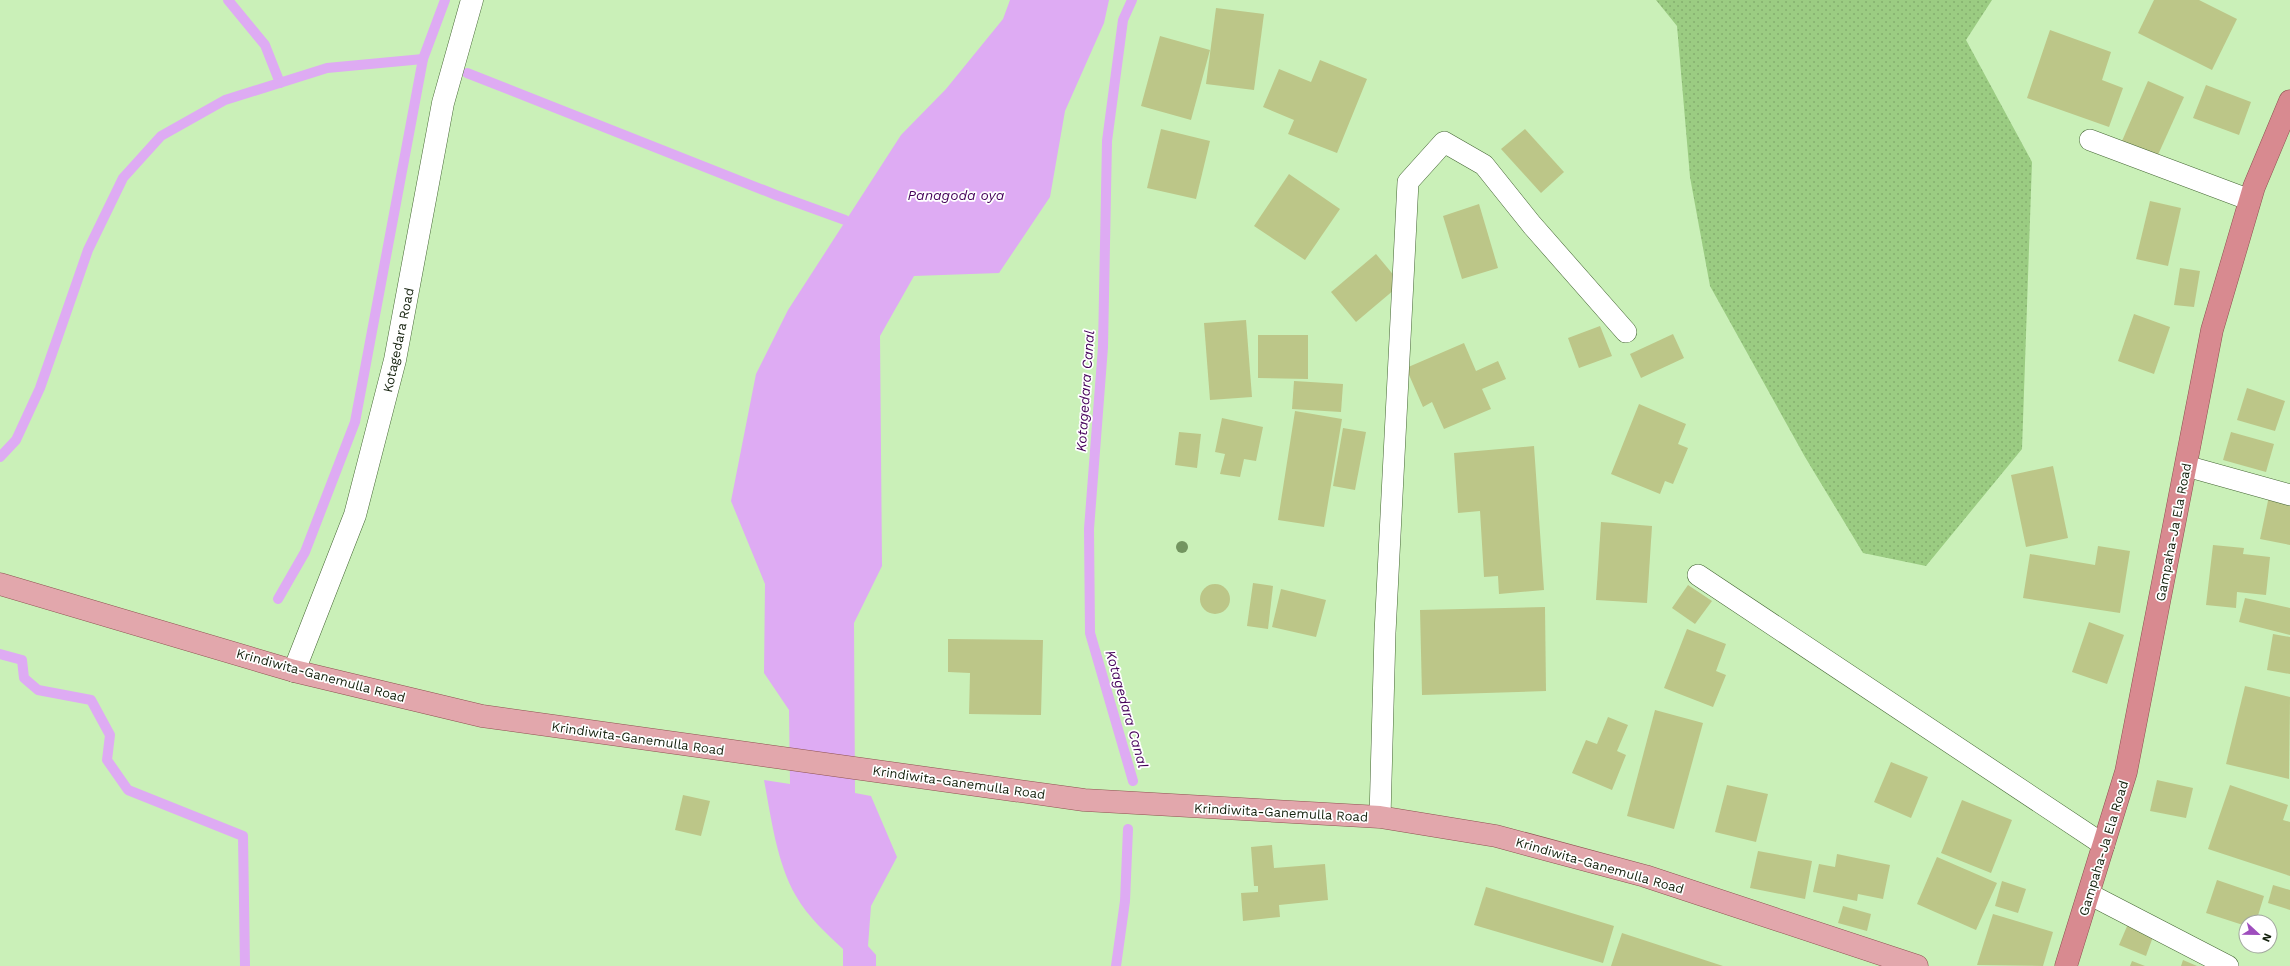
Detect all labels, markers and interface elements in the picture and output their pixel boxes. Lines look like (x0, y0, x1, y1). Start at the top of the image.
water label: Panagoda oya (908, 187, 1005, 203)
street label: Kotagedara Road (380, 286, 417, 394)
water label: Kotagedara Canal (1073, 330, 1097, 452)
street label: Gampaha-Ja Ela Road (2153, 462, 2194, 603)
street label: Krindiwita-Ganemulla Road (235, 646, 407, 705)
water label: Kotagedara Canal (1102, 648, 1152, 770)
street label: Krindiwita-Ganemulla Road (551, 719, 725, 758)
street label: Krindiwita-Ganemulla Road (872, 763, 1046, 802)
street label: Gampaha-Ja Ela Road (2076, 779, 2131, 918)
street label: Krindiwita-Ganemulla Road (1193, 800, 1368, 825)
street label: Krindiwita-Ganemulla Road (1514, 834, 1686, 897)
north arrow (2238, 914, 2278, 954)
text: N (2259, 931, 2274, 944)

